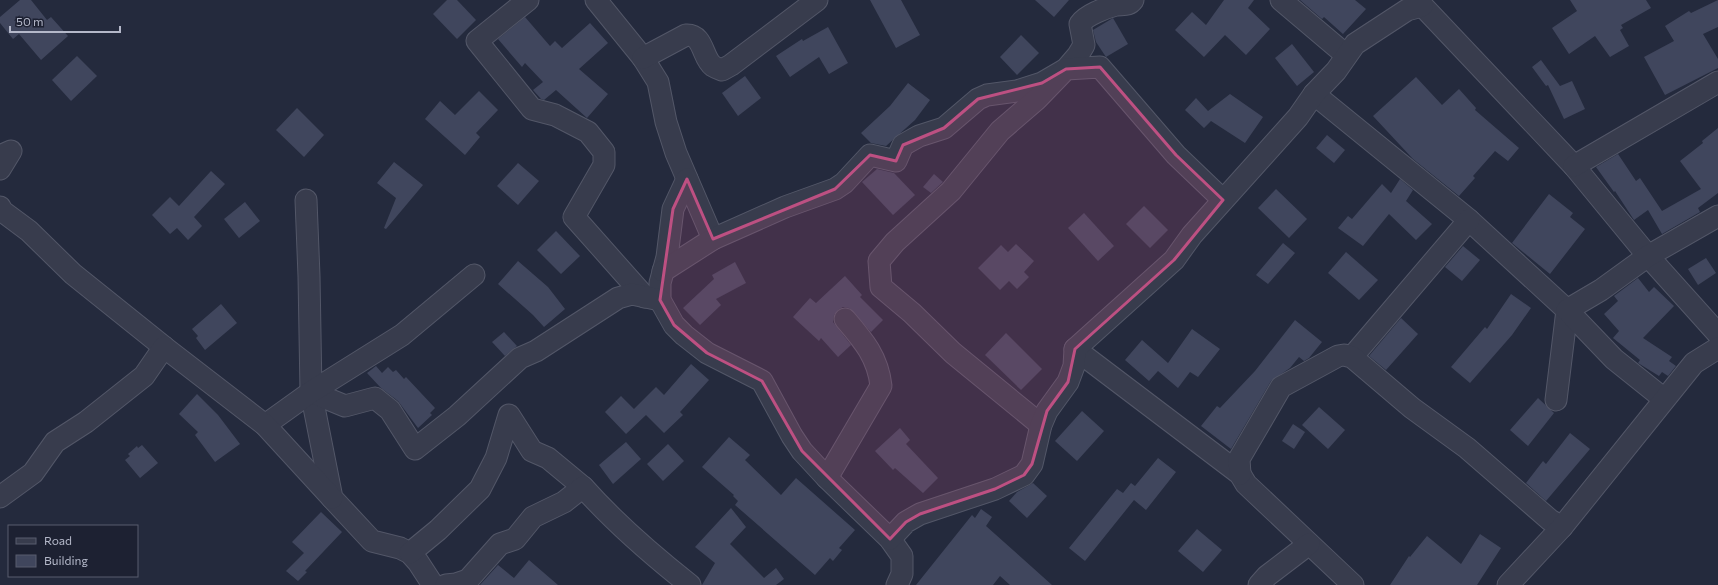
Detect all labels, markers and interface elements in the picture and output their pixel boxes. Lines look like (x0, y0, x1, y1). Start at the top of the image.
scale bar (10, 8, 120, 34)
text: 50 m (16, 14, 44, 28)
legend (8, 525, 138, 577)
text: Road (44, 533, 72, 547)
text: Building (44, 553, 88, 567)

